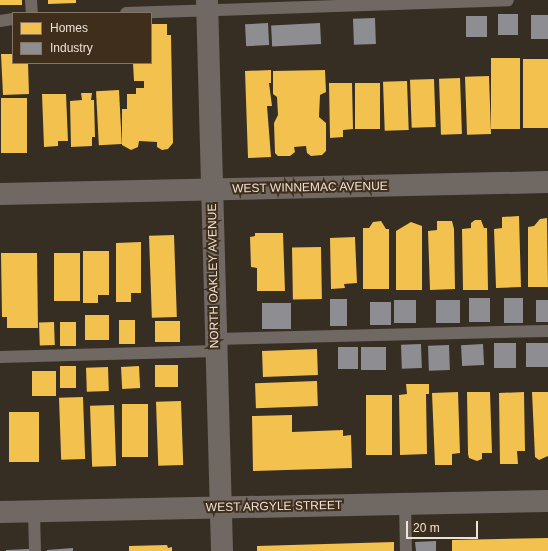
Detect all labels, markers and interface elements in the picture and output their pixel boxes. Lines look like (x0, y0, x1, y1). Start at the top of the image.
legend (12, 12, 152, 64)
text: Homes (50, 21, 88, 35)
text: Industry (50, 41, 93, 55)
street label: WEST WINNEMAC AVENUE (232, 179, 388, 197)
street label: NORTH OAKLEY AVENUE (206, 203, 222, 349)
street label: WEST ARGYLE STREET (205, 499, 343, 515)
scale bar (408, 513, 480, 539)
text: 20 m (413, 521, 440, 535)

